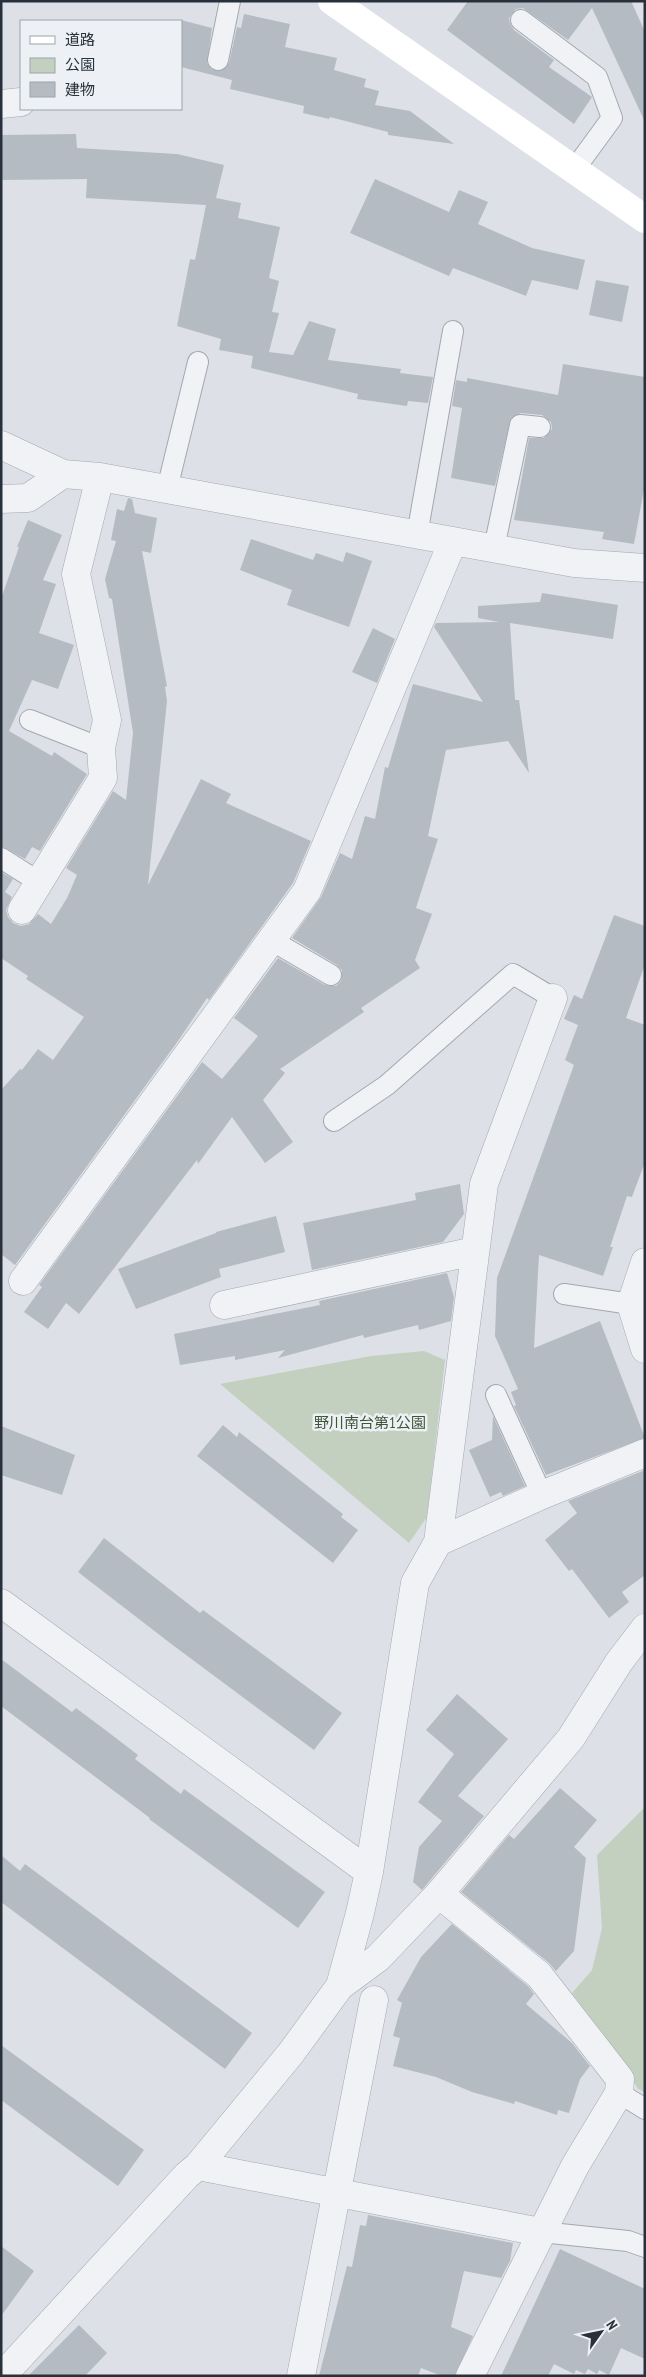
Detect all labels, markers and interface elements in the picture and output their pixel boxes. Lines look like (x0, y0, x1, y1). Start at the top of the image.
legend (20, 20, 182, 110)
text: 道路 (65, 30, 95, 49)
text: 公園 (65, 55, 95, 74)
text: 建物 (65, 80, 95, 99)
park label: 野川南台第1公園 (314, 1413, 426, 1432)
north arrow (576, 2307, 626, 2357)
text: N (602, 2317, 622, 2333)

